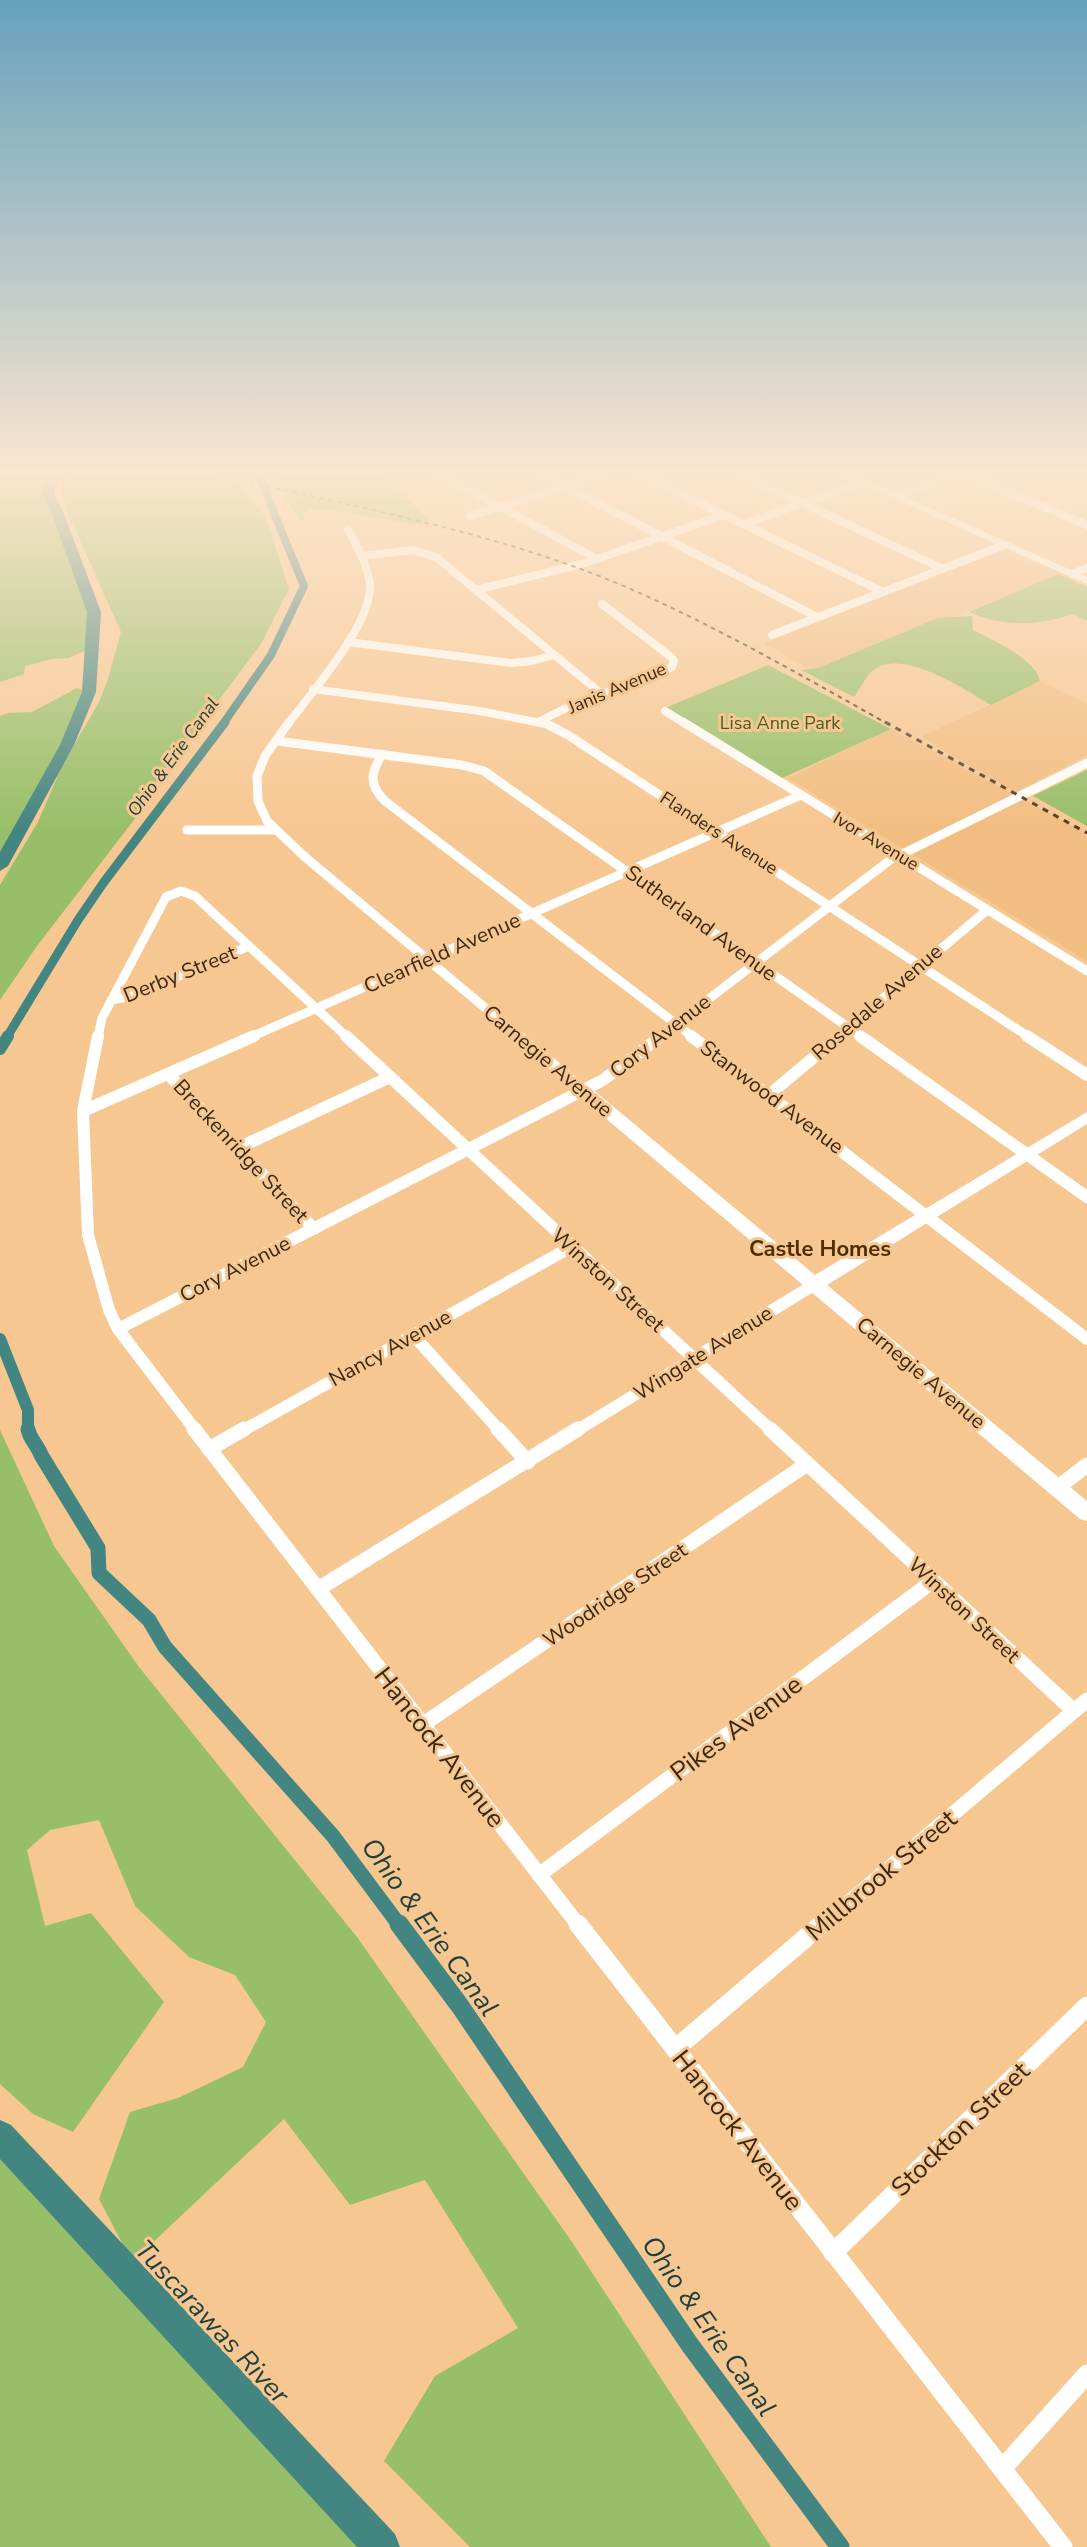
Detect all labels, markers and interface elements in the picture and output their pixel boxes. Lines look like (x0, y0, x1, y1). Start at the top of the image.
street label: Janis Avenue (563, 657, 670, 720)
water label: Ohio & Erie Canal (122, 693, 224, 821)
park label: Lisa Anne Park (720, 711, 841, 735)
street label: Flanders Avenue (655, 786, 783, 880)
street label: Ivor Avenue (829, 806, 923, 876)
street label: Sutherland Avenue (620, 858, 782, 988)
street label: Clearfield Avenue (359, 906, 525, 1000)
street label: Derby Street (119, 938, 241, 1009)
street label: Rosedale Avenue (806, 938, 948, 1066)
street label: Cory Avenue (604, 988, 716, 1084)
street label: Carnegie Avenue (477, 999, 619, 1123)
street label: Stanwood Avenue (694, 1034, 850, 1160)
street label: Breckenridge Street (167, 1073, 315, 1229)
street label: Winston Street (545, 1222, 671, 1339)
street label: Cory Avenue (175, 1229, 295, 1309)
district label: Castle Homes (749, 1234, 891, 1264)
street label: Wingate Avenue (628, 1299, 778, 1407)
street label: Nancy Avenue (324, 1303, 456, 1393)
street label: Carnegie Avenue (850, 1311, 992, 1435)
street label: Woodridge Street (537, 1536, 693, 1654)
street label: Winston Street (902, 1551, 1026, 1670)
street label: Hancock Avenue (366, 1660, 513, 1835)
street label: Pikes Avenue (663, 1667, 809, 1790)
street label: Millbrook Street (798, 1801, 965, 1949)
water label: Ohio & Erie Canal (352, 1830, 507, 2024)
street label: Hancock Avenue (664, 2043, 811, 2218)
street label: Stockton Street (883, 2054, 1038, 2204)
water label: Ohio & Erie Canal (632, 2229, 785, 2424)
water label: Tuscarawas River (126, 2232, 298, 2413)

